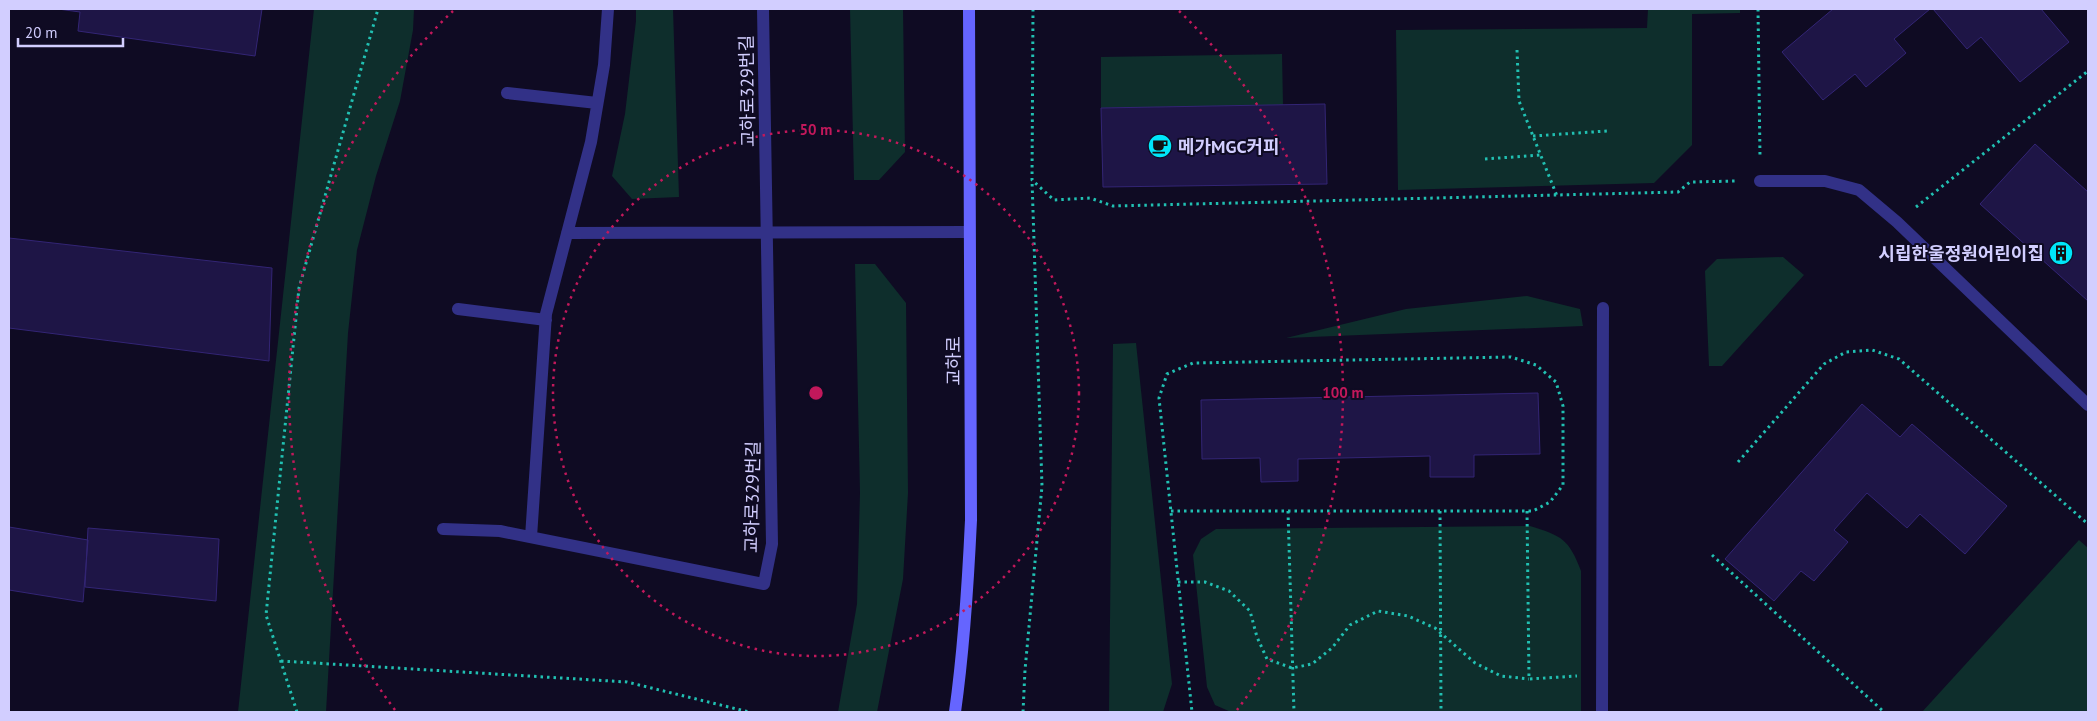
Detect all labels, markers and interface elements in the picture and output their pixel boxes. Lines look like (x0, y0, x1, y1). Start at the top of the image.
scale bar (18, 15, 122, 47)
text: 20 m (25, 23, 58, 42)
street label: 교하로329번길 (735, 35, 759, 147)
text: 50 m (800, 120, 832, 139)
cafe icon: 메가MGC커피 (1147, 133, 1173, 159)
place label: 메가MGC커피 (1178, 135, 1280, 158)
building icon: 시립한울정원어린이집 (2048, 240, 2074, 266)
place label: 시립한울정원어린이집 (1878, 242, 2044, 265)
street label: 교하로 (942, 336, 965, 386)
text: 100 m (1322, 383, 1364, 402)
centre of rings (807, 384, 825, 402)
street label: 교하로329번길 (740, 441, 764, 553)

